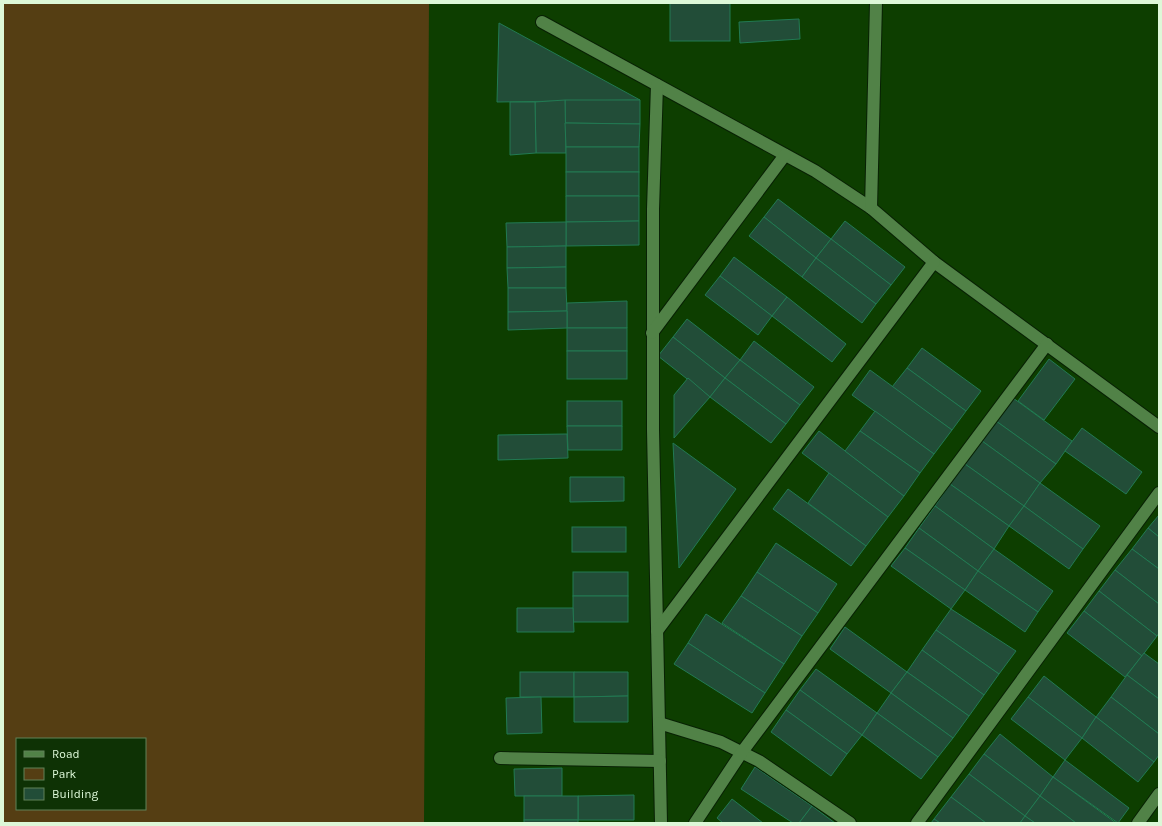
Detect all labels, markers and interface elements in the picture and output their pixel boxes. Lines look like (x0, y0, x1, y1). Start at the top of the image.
legend (16, 738, 146, 810)
text: Road (52, 747, 80, 761)
text: Park (52, 767, 77, 781)
text: Building (52, 787, 99, 801)

